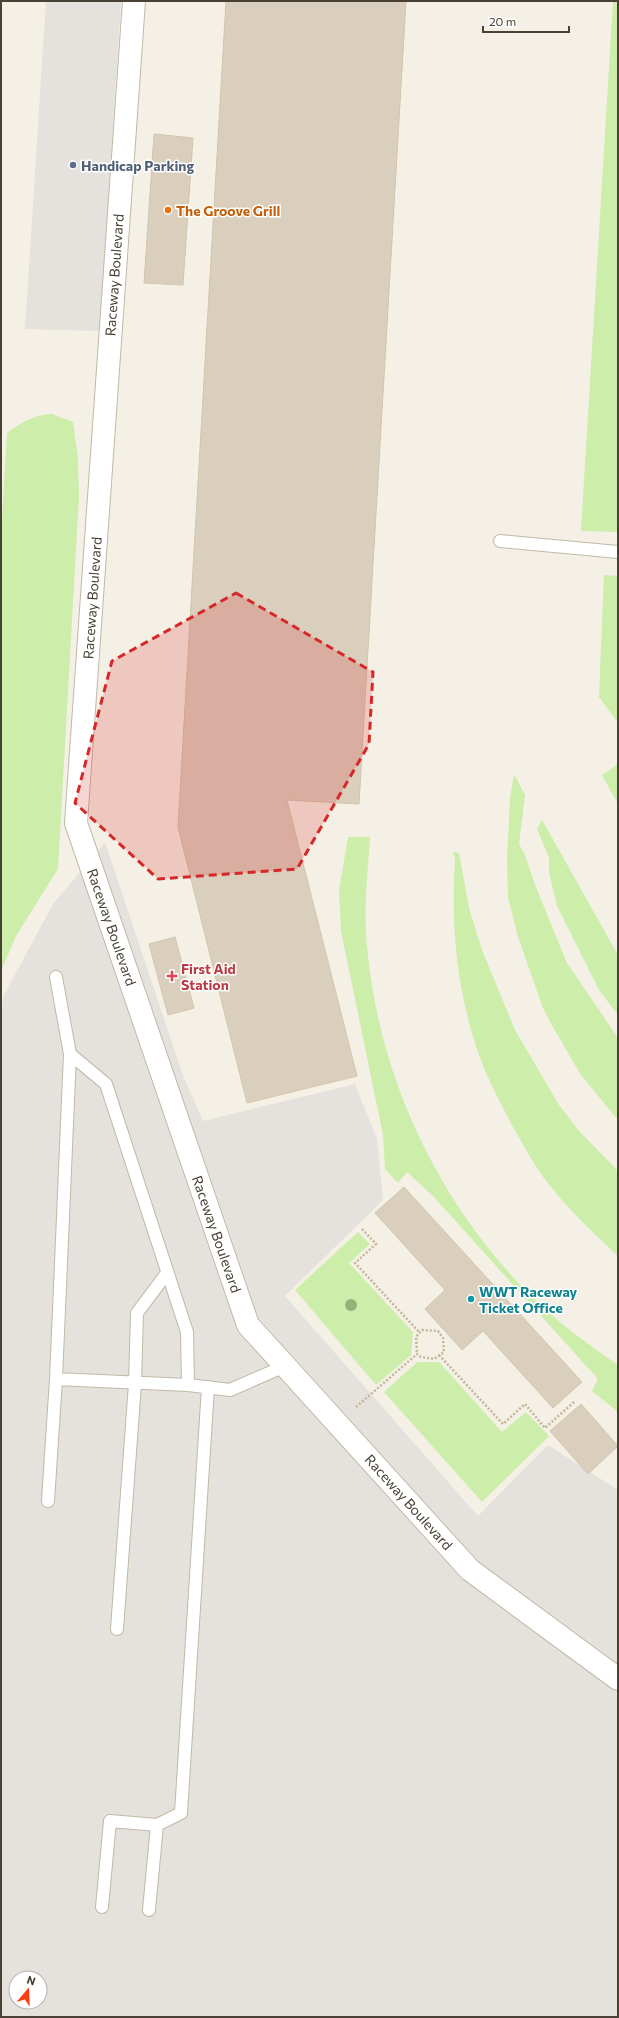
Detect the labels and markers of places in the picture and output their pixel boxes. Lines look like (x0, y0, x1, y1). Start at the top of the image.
place label: Handicap Parking (81, 157, 194, 174)
marker: Handicap Parking (68, 160, 78, 170)
place label: The Groove Grill (176, 202, 280, 219)
marker: The Groove Grill (163, 205, 173, 215)
place label: First Aid Station (181, 960, 236, 993)
marker: First Aid Station (166, 970, 178, 982)
place label: WWT Raceway Ticket Office (479, 1283, 578, 1316)
marker: WWT Raceway Ticket Office (466, 1294, 476, 1304)

